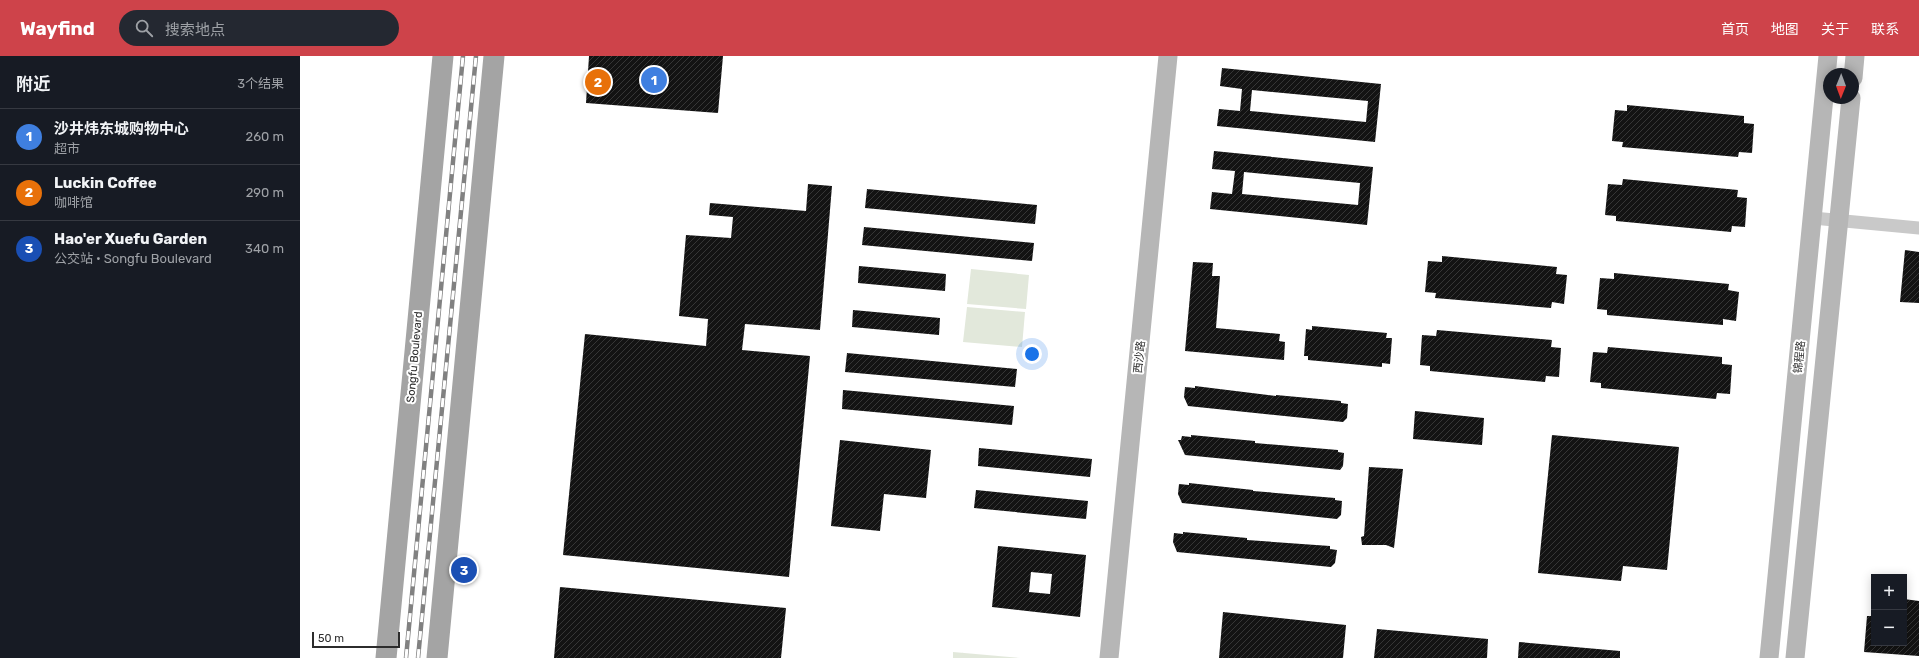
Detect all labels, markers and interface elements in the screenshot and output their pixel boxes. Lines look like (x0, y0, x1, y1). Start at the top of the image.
search box (119, 10, 399, 46)
text: Wayfind (20, 17, 95, 40)
icon: search (133, 17, 155, 39)
text: 搜索地点 (165, 21, 225, 39)
text: 首页 (1721, 21, 1749, 38)
text: 地图 (1771, 21, 1799, 38)
text: 关于 (1821, 21, 1849, 38)
text: 联系 (1871, 21, 1899, 38)
pin: 1 (641, 65, 667, 95)
pin: 2 (585, 67, 611, 97)
north arrow (1823, 68, 1859, 104)
text: 附近 (16, 74, 50, 94)
text: 3个结果 (237, 76, 284, 91)
text: 沙井炜东城购物中心 (54, 120, 189, 138)
text: 1 (26, 129, 32, 144)
text: 260 m (246, 129, 284, 144)
text: 超市 (54, 141, 80, 156)
text: Luckin Coffee (54, 174, 157, 192)
text: 2 (25, 185, 33, 200)
text: 290 m (246, 185, 284, 200)
text: 咖啡馆 (54, 195, 93, 210)
text: Hao'er Xuefu Garden (54, 230, 207, 248)
text: 3 (25, 241, 33, 256)
text: 340 m (245, 241, 284, 256)
text: 公交站 · Songfu Boulevard (54, 251, 212, 266)
street label: Songfu Boulevard (404, 311, 425, 403)
street label: 西沙路 (1131, 340, 1148, 374)
street label: 锦程路 (1791, 340, 1808, 374)
your location (1022, 344, 1042, 364)
pin: 3 (451, 555, 477, 585)
map controls (1871, 574, 1907, 646)
button: + (1871, 574, 1907, 610)
button: − (1871, 610, 1907, 646)
scale bar (312, 630, 400, 649)
text: 50 m (318, 632, 344, 645)

